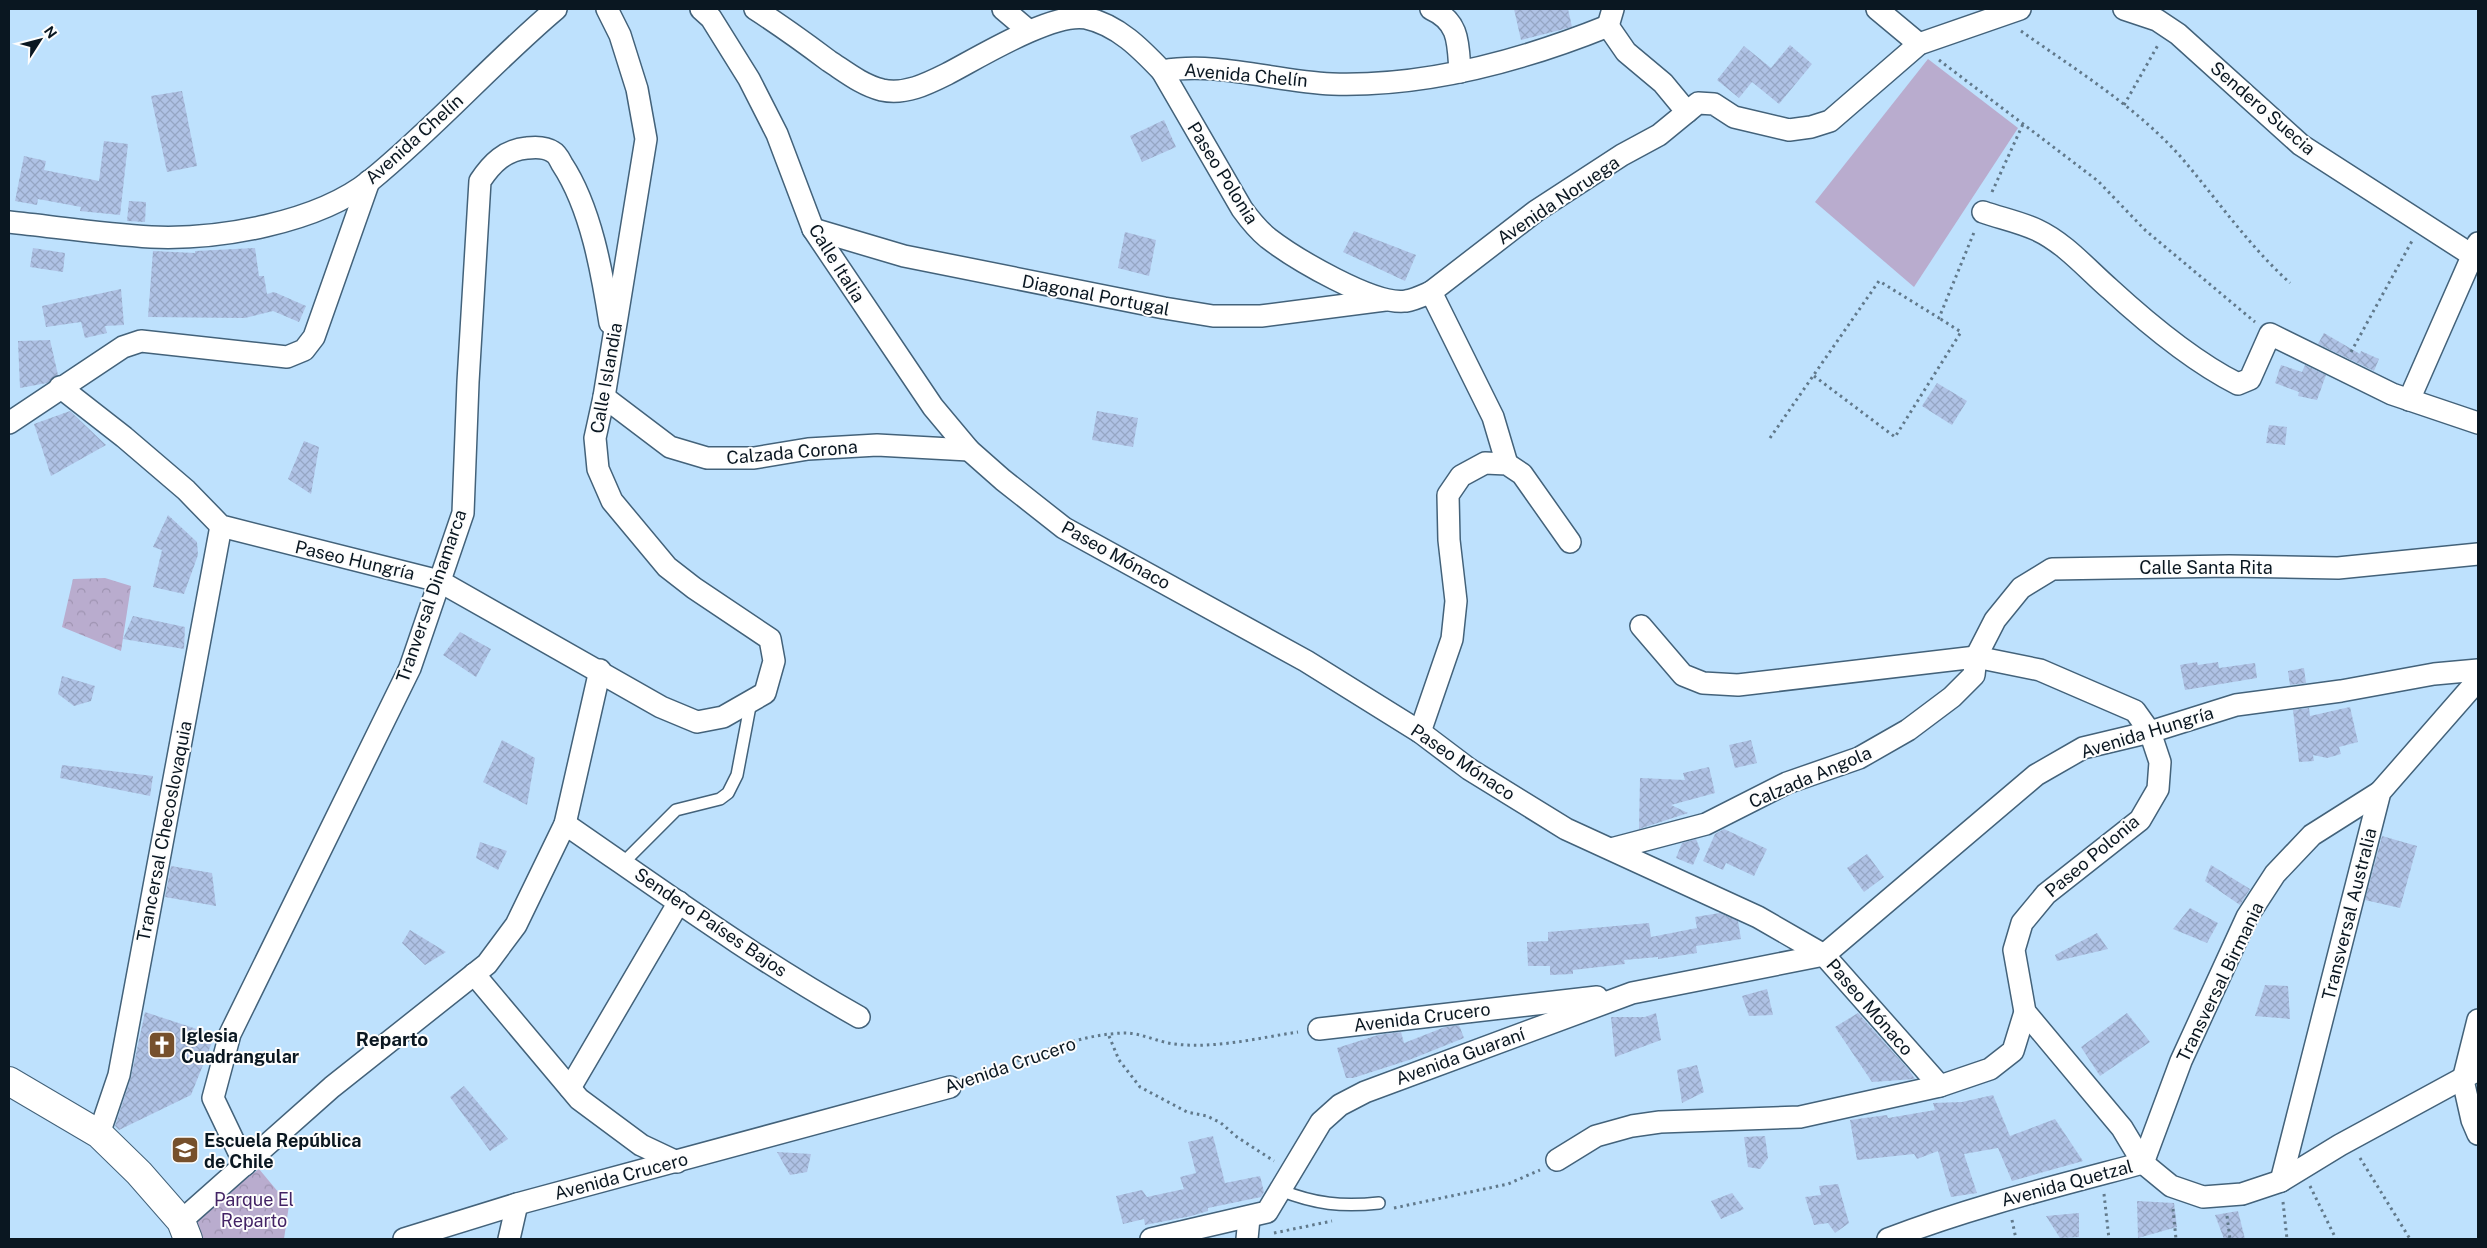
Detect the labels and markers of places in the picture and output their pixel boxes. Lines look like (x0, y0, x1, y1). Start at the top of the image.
place label: Iglesia Cuadrangular (181, 1025, 300, 1067)
church icon: Iglesia Cuadrangular (147, 1030, 177, 1060)
place label: Escuela República de Chile (204, 1130, 362, 1172)
school or university icon: Escuela República de Chile (170, 1135, 200, 1165)

